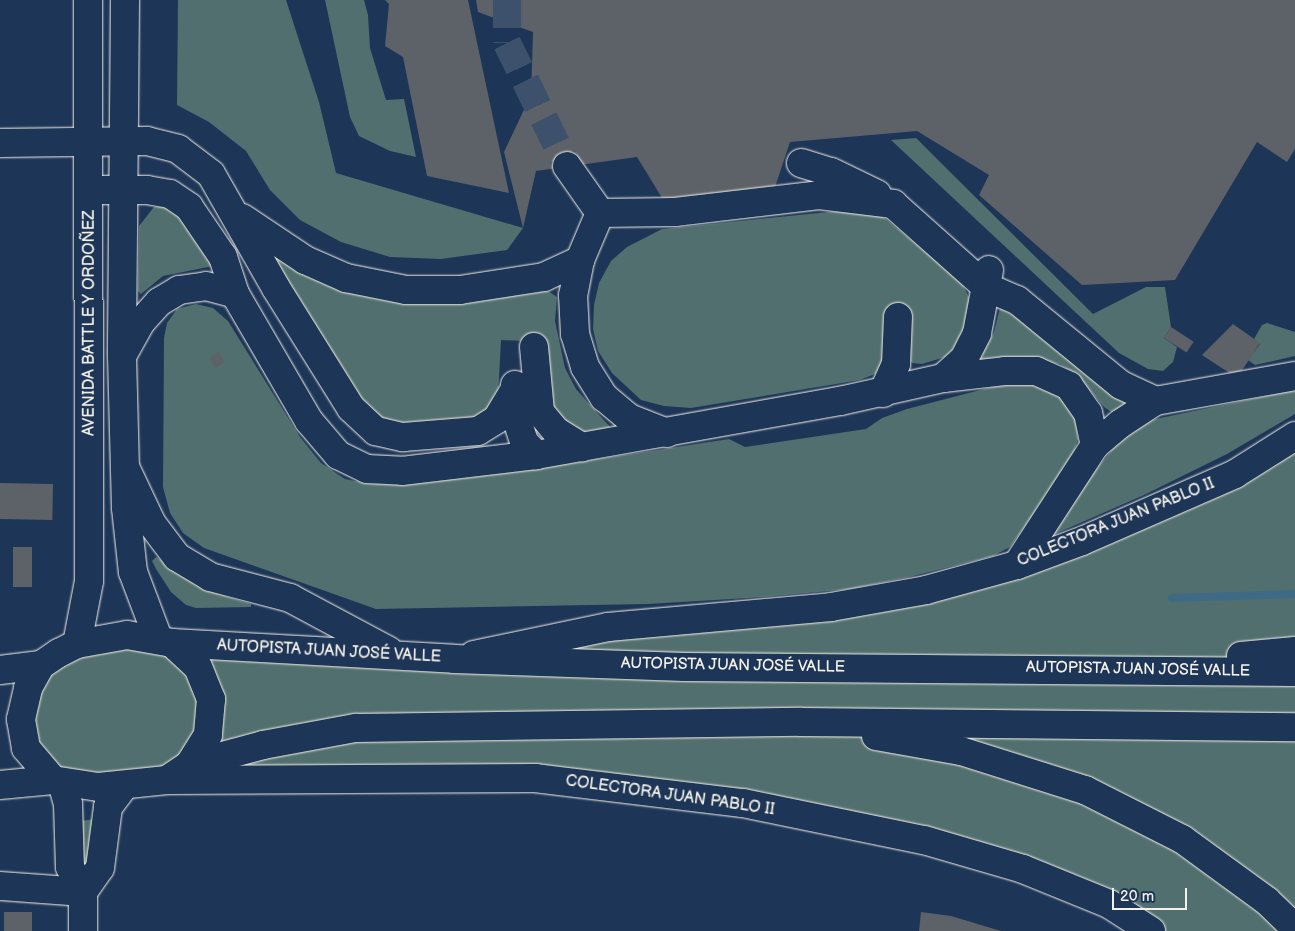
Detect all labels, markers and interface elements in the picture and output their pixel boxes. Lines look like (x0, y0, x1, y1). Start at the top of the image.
street label: AVENIDA BATTLE Y ORDOÑEZ (80, 209, 100, 437)
street label: COLECTORA JUAN PABLO II (1014, 474, 1218, 572)
street label: AUTOPISTA JUAN JOSÉ VALLE (215, 636, 443, 668)
street label: AUTOPISTA JUAN JOSÉ VALLE (620, 654, 846, 678)
street label: AUTOPISTA JUAN JOSÉ VALLE (1025, 658, 1251, 682)
street label: COLECTORA JUAN PABLO II (564, 772, 776, 820)
scale bar (1115, 878, 1190, 910)
text: 20 m (1120, 887, 1154, 906)

